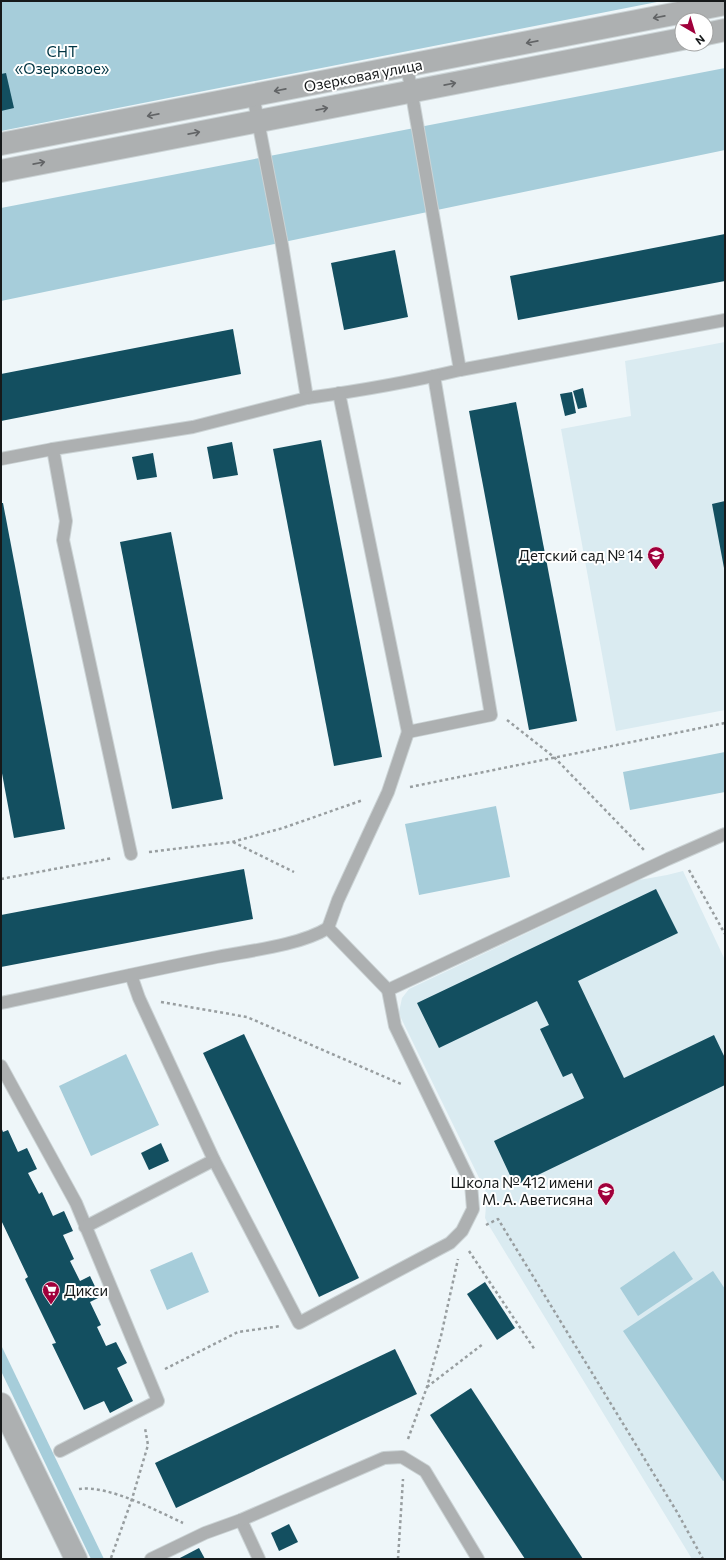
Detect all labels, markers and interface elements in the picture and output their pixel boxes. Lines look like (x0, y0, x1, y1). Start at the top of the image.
north arrow (674, 12, 714, 52)
one-way arrow (653, 13, 666, 21)
text: N (693, 33, 708, 48)
one-way arrow (526, 38, 539, 46)
park label: СНТ «Озерковое» (15, 42, 110, 77)
street label: Озерковая улица (302, 55, 424, 95)
one-way arrow (443, 79, 456, 87)
one-way arrow (274, 87, 287, 95)
one-way arrow (315, 104, 328, 112)
one-way arrow (147, 111, 160, 119)
one-way arrow (188, 129, 201, 137)
one-way arrow (32, 159, 45, 167)
school or university icon: Детский сад № 14 (646, 545, 666, 570)
place label: Детский сад № 14 (518, 546, 643, 564)
place label: Школа № 412 имени М. А. Аветисяна (451, 1173, 593, 1208)
school or university icon: Школа № 412 имени М. А. Аветисяна (596, 1181, 616, 1206)
supermarket icon: Дикси (41, 1280, 61, 1305)
place label: Дикси (64, 1281, 108, 1299)

